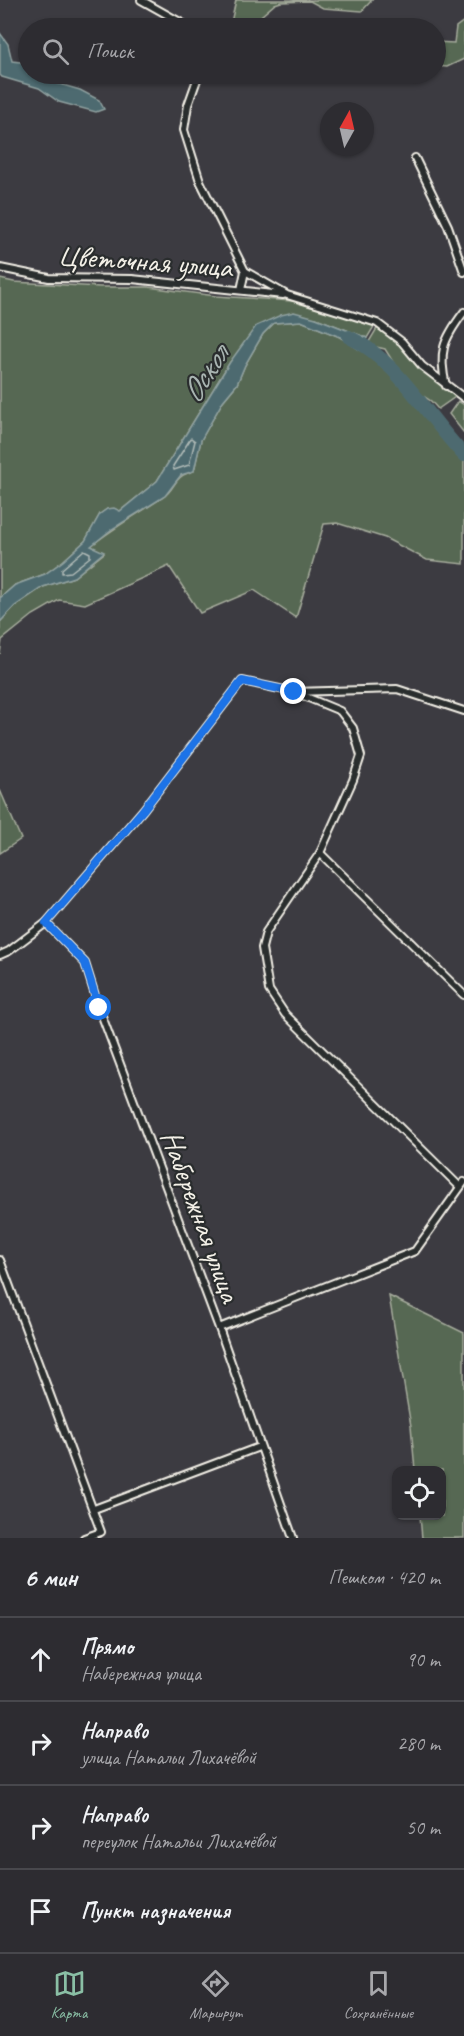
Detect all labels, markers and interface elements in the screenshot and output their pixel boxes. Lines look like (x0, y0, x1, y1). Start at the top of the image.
search box (18, 18, 446, 84)
icon: search (39, 35, 72, 68)
text: Поиск (87, 37, 133, 65)
north arrow (320, 102, 374, 156)
street label: Цветочная улица (57, 236, 235, 286)
water label: Оскол (171, 334, 240, 411)
route end (280, 678, 306, 704)
route start (85, 994, 111, 1020)
street label: Набережная улица (152, 1125, 250, 1309)
map controls (392, 1466, 446, 1520)
button: locate (392, 1466, 446, 1520)
text: 6 мин (24, 1561, 77, 1594)
text: Пешком · 420 m (328, 1565, 440, 1590)
text: Прямо (81, 1633, 133, 1661)
icon: ahead (24, 1643, 57, 1676)
text: 90 m (406, 1647, 440, 1672)
text: Набережная улица (81, 1661, 201, 1686)
text: Направо (81, 1717, 148, 1745)
icon: right (24, 1727, 57, 1760)
text: 280 m (397, 1731, 440, 1756)
text: улица Натальи Лихачёвой (81, 1745, 256, 1770)
text: Направо (81, 1801, 148, 1829)
icon: right (24, 1811, 57, 1844)
text: 50 m (406, 1815, 440, 1840)
text: переулок Натальи Лихачёвой (81, 1829, 276, 1854)
icon: arrive (24, 1895, 57, 1928)
text: Пункт назначения (81, 1897, 230, 1925)
tab: Карта (51, 1967, 87, 2023)
tab: Маршрут (189, 1967, 242, 2023)
tab: Сохранённые (344, 1967, 413, 2023)

